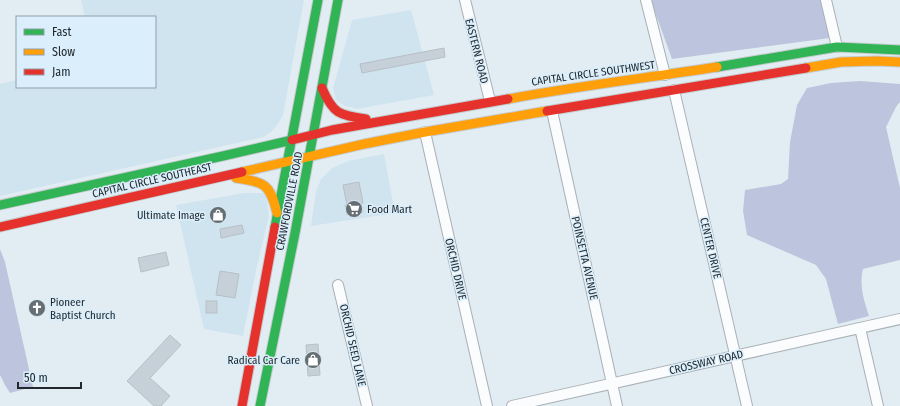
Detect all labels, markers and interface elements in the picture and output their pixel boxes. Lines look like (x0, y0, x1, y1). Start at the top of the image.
legend (16, 16, 156, 88)
street label: EASTERN ROAD (462, 17, 491, 85)
text: Fast (52, 25, 71, 39)
text: Slow (52, 45, 75, 59)
street label: CAPITAL CIRCLE SOUTHWEST (530, 58, 657, 89)
text: Jam (52, 65, 70, 79)
street label: CRAWFORDVILLE ROAD (274, 151, 305, 252)
street label: CAPITAL CIRCLE SOUTHEAST (91, 160, 214, 201)
supermarket icon: Food Mart (344, 199, 364, 219)
place label: Food Mart (367, 203, 413, 216)
shop icon: Ultimate Image (208, 205, 228, 225)
place label: Ultimate Image (137, 209, 205, 222)
street label: POINSETTA AVENUE (569, 215, 600, 301)
street label: CENTER DRIVE (697, 216, 724, 280)
street label: ORCHID DRIVE (442, 237, 469, 301)
place label: Pioneer Baptist Church (50, 296, 116, 322)
church icon: Pioneer Baptist Church (27, 298, 47, 318)
street label: ORCHID SEED LANE (337, 303, 368, 388)
street label: CROSSWAY ROAD (668, 348, 744, 377)
shop icon: Radical Car Care (303, 350, 323, 370)
place label: Radical Car Care (228, 354, 300, 367)
scale bar (18, 364, 81, 390)
text: 50 m (24, 371, 48, 385)

